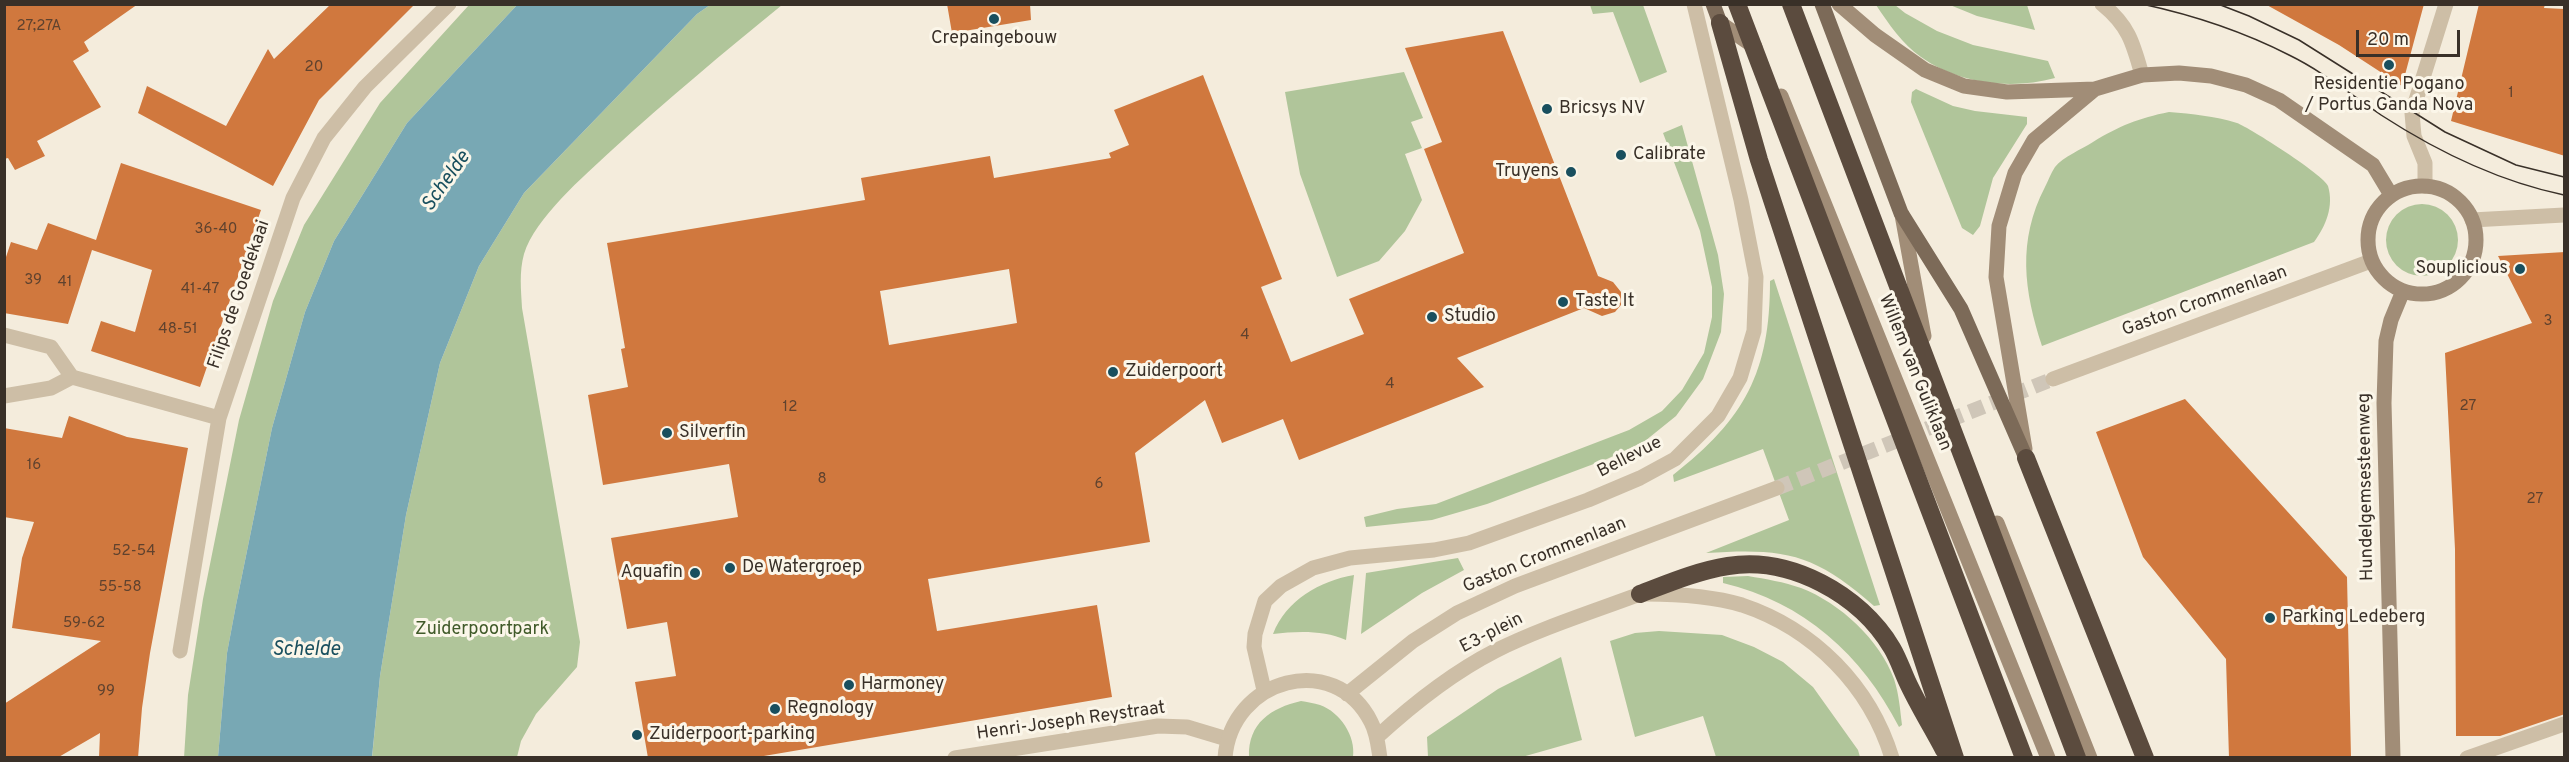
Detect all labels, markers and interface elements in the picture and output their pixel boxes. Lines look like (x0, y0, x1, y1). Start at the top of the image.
marker: Crepaingebouw (987, 12, 1001, 26)
house number: 27;27A (17, 18, 61, 36)
scale bar (2359, 18, 2462, 56)
place label: Crepaingebouw (931, 28, 1057, 50)
text: 20 m (2367, 29, 2409, 52)
marker: Residentie Pogano / Portus Ganda Nova (2382, 58, 2396, 72)
house number: 20 (305, 59, 323, 77)
place label: Residentie Pogano / Portus Ganda Nova (2305, 74, 2473, 116)
house number: 1 (2508, 85, 2514, 103)
place label: Bricsys NV (1559, 98, 1646, 120)
marker: Bricsys NV (1540, 102, 1554, 116)
place label: Calibrate (1633, 144, 1706, 166)
water label: Schelde (418, 147, 476, 217)
marker: Calibrate (1614, 148, 1628, 162)
place label: Truyens (1495, 161, 1559, 183)
marker: Truyens (1564, 165, 1578, 179)
street label: Filips de Goedekaai (204, 218, 276, 372)
house number: 36-40 (195, 221, 237, 239)
place label: Souplicious (2416, 258, 2508, 280)
street label: Gaston Crommenlaan (2119, 262, 2291, 342)
marker: Souplicious (2513, 262, 2527, 276)
house number: 39 (24, 272, 42, 290)
house number: 41 (58, 274, 72, 292)
house number: 41-47 (181, 281, 219, 299)
place label: Taste It (1575, 291, 1634, 313)
street label: Willem van Guliklaan (1873, 292, 1955, 454)
marker: Taste It (1556, 295, 1570, 309)
place label: Studio (1444, 306, 1496, 328)
marker: Studio (1425, 310, 1439, 324)
house number: 3 (2543, 313, 2553, 331)
house number: 48-51 (158, 321, 198, 339)
house number: 4 (1240, 327, 1250, 345)
place label: Zuiderpoort (1125, 361, 1223, 383)
marker: Zuiderpoort (1106, 365, 1120, 379)
house number: 4 (1385, 376, 1395, 394)
street label: Hundelgemsesteenweg (2355, 393, 2379, 581)
house number: 27 (2460, 398, 2476, 416)
house number: 12 (783, 399, 797, 417)
place label: Silverfin (679, 422, 746, 444)
marker: Silverfin (660, 426, 674, 440)
street label: Bellevue (1594, 433, 1666, 483)
house number: 16 (27, 457, 41, 475)
house number: 8 (817, 471, 827, 489)
house number: 6 (1095, 476, 1103, 494)
house number: 27 (2527, 491, 2543, 509)
street label: Gaston Crommenlaan (1460, 513, 1630, 599)
house number: 52-54 (112, 543, 156, 561)
place label: De Watergroep (742, 557, 862, 579)
marker: De Watergroep (723, 561, 737, 575)
place label: Aquafin (620, 562, 683, 584)
marker: Aquafin (688, 566, 702, 580)
house number: 55-58 (98, 579, 142, 597)
place label: Parking Ledeberg (2282, 607, 2425, 629)
street label: E3-plein (1457, 609, 1527, 659)
marker: Parking Ledeberg (2263, 611, 2277, 625)
house number: 59-62 (63, 615, 105, 633)
park label: Zuiderpoortpark (415, 619, 549, 641)
water label: Schelde (272, 639, 340, 663)
place label: Harmoney (861, 674, 944, 696)
marker: Harmoney (842, 678, 856, 692)
house number: 99 (97, 683, 115, 701)
place label: Regnology (787, 698, 874, 720)
street label: Henri-Joseph Reystraat (975, 698, 1167, 746)
marker: Regnology (768, 702, 782, 716)
place label: Zuiderpoort-parking (649, 724, 815, 746)
marker: Zuiderpoort-parking (630, 728, 644, 742)

